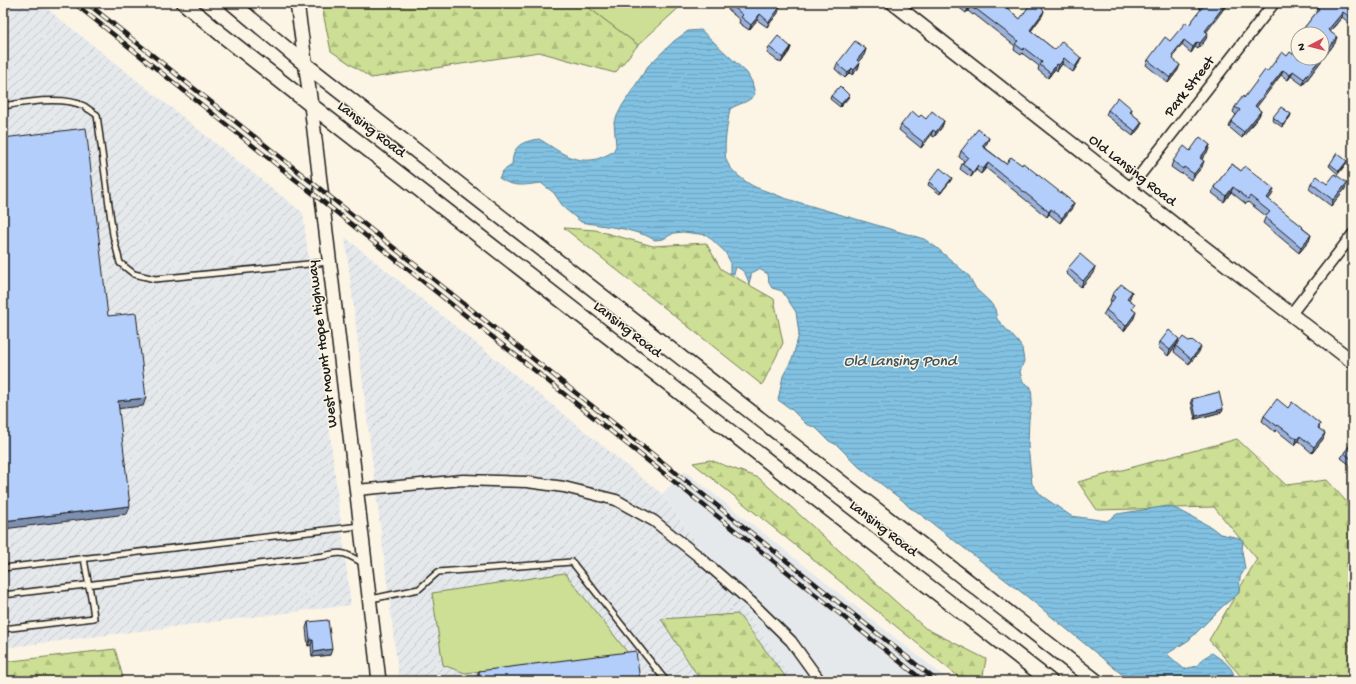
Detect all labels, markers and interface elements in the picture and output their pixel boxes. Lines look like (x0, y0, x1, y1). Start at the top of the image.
north arrow (1290, 26, 1330, 66)
text: N (1296, 43, 1308, 51)
street label: Park Street (1160, 52, 1220, 122)
street label: Lansing Road (333, 98, 410, 163)
street label: Old Lansing Road (1085, 131, 1180, 212)
street label: West Mount Hope Highway (304, 259, 342, 429)
street label: Lansing Road (589, 298, 666, 363)
water label: Old Lansing Pond (844, 353, 958, 372)
street label: Lansing Road (845, 497, 922, 562)

